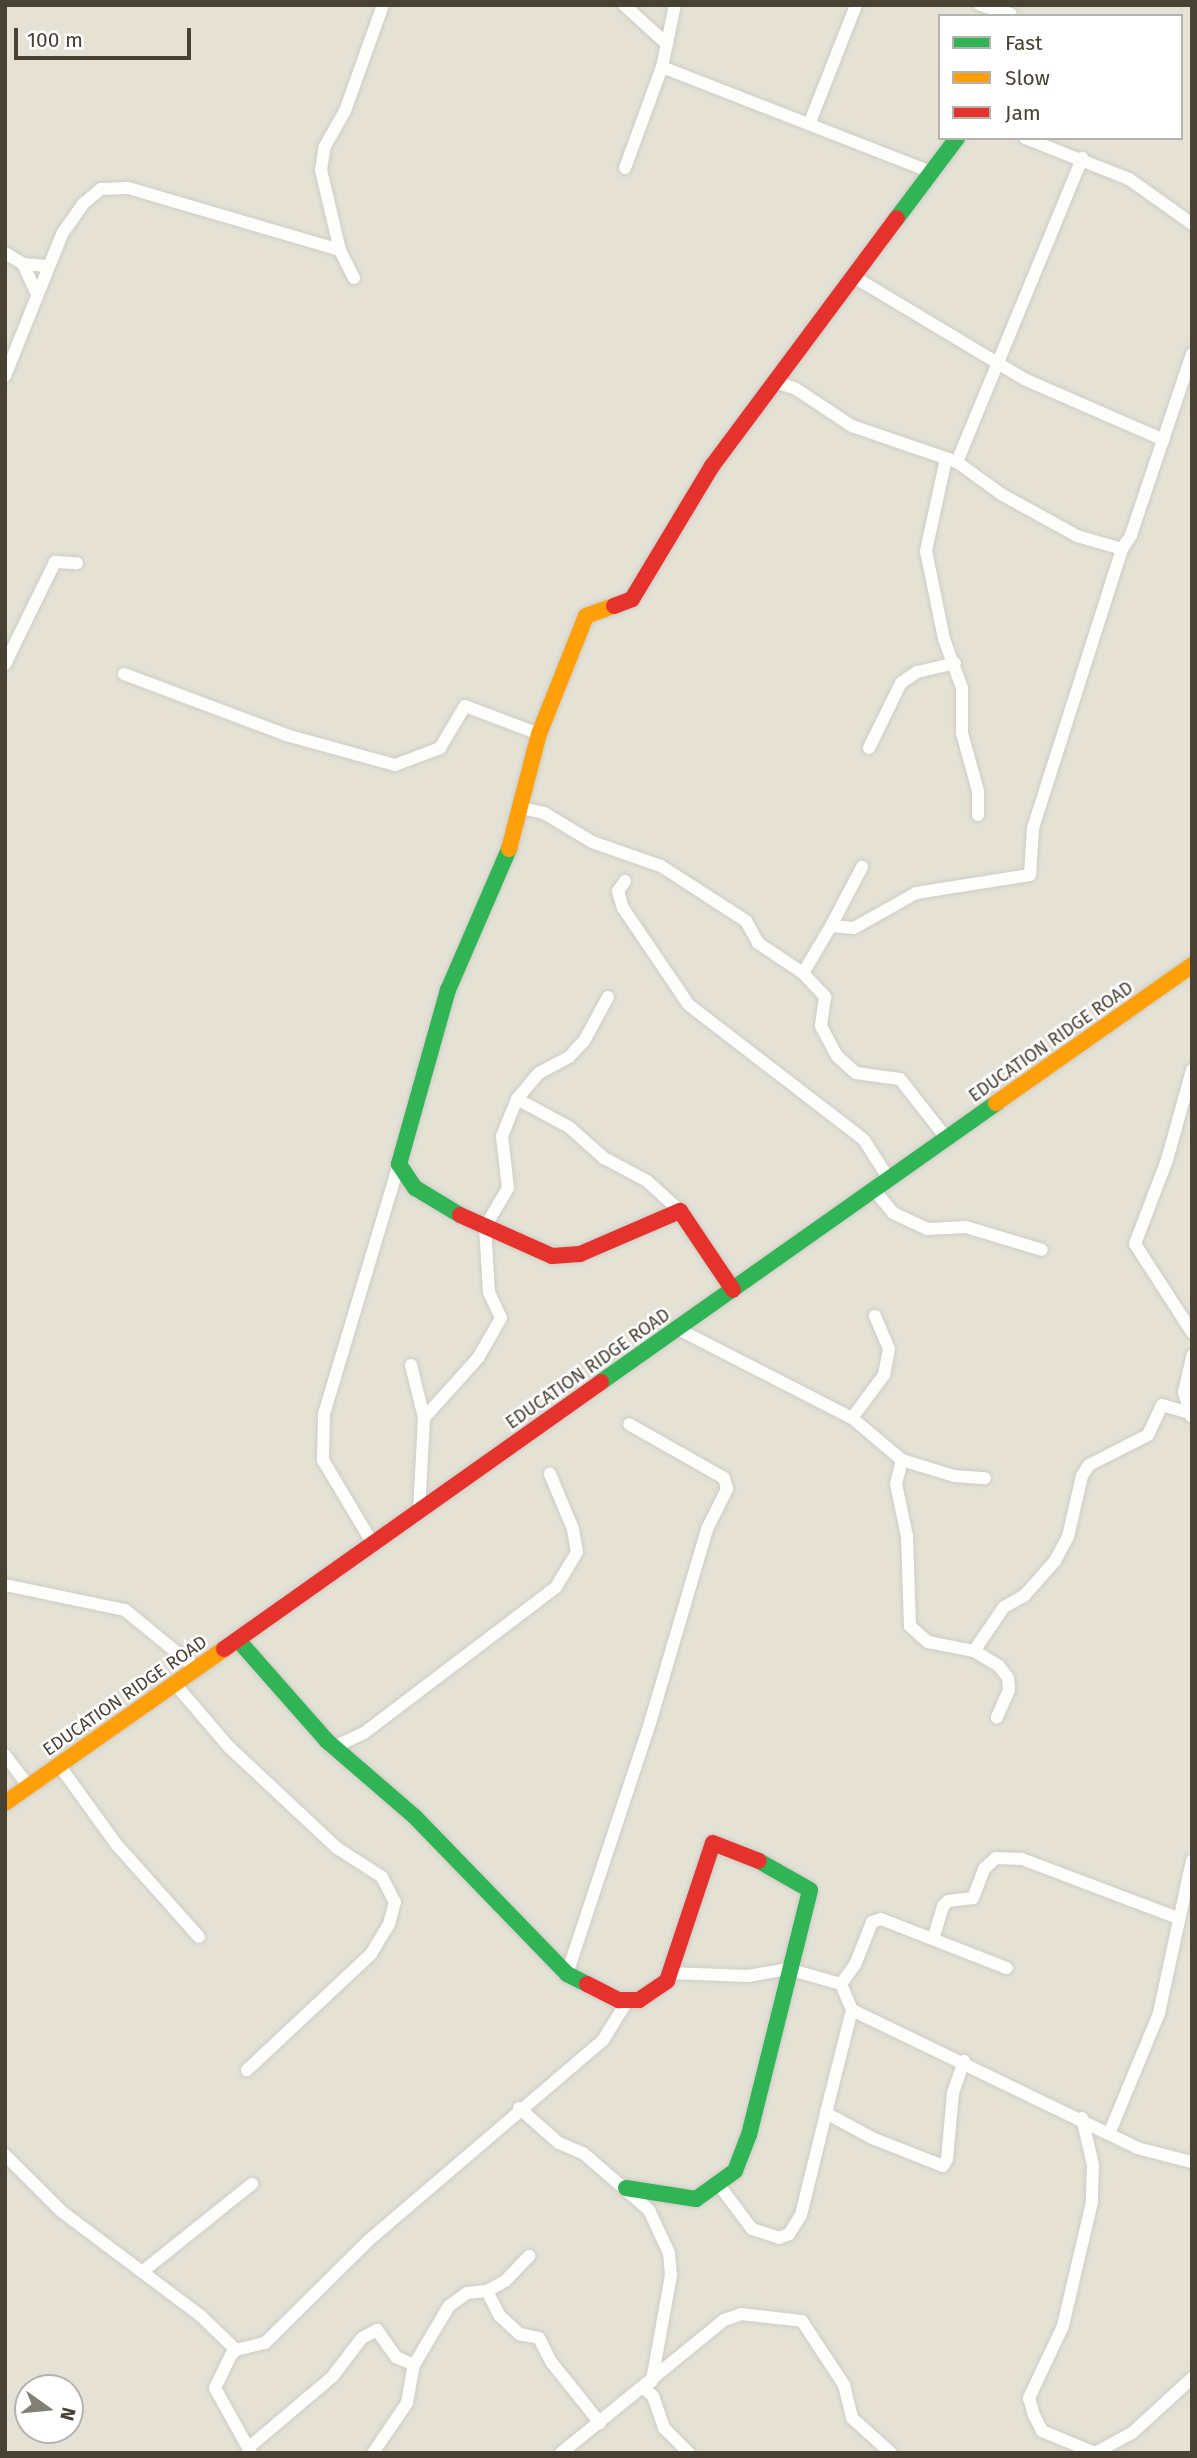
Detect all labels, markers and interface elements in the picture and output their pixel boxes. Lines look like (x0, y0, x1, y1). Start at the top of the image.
scale bar (18, 14, 194, 58)
legend (938, 14, 1183, 140)
text: 100 m (27, 27, 83, 53)
text: Fast (1005, 30, 1043, 56)
text: Slow (1005, 65, 1050, 91)
text: Jam (1005, 100, 1041, 126)
street label: EDUCATION RIDGE ROAD (965, 977, 1137, 1107)
street label: EDUCATION RIDGE ROAD (502, 1304, 674, 1434)
street label: EDUCATION RIDGE ROAD (39, 1631, 211, 1761)
north arrow (14, 2374, 84, 2444)
text: N (55, 2405, 81, 2423)

